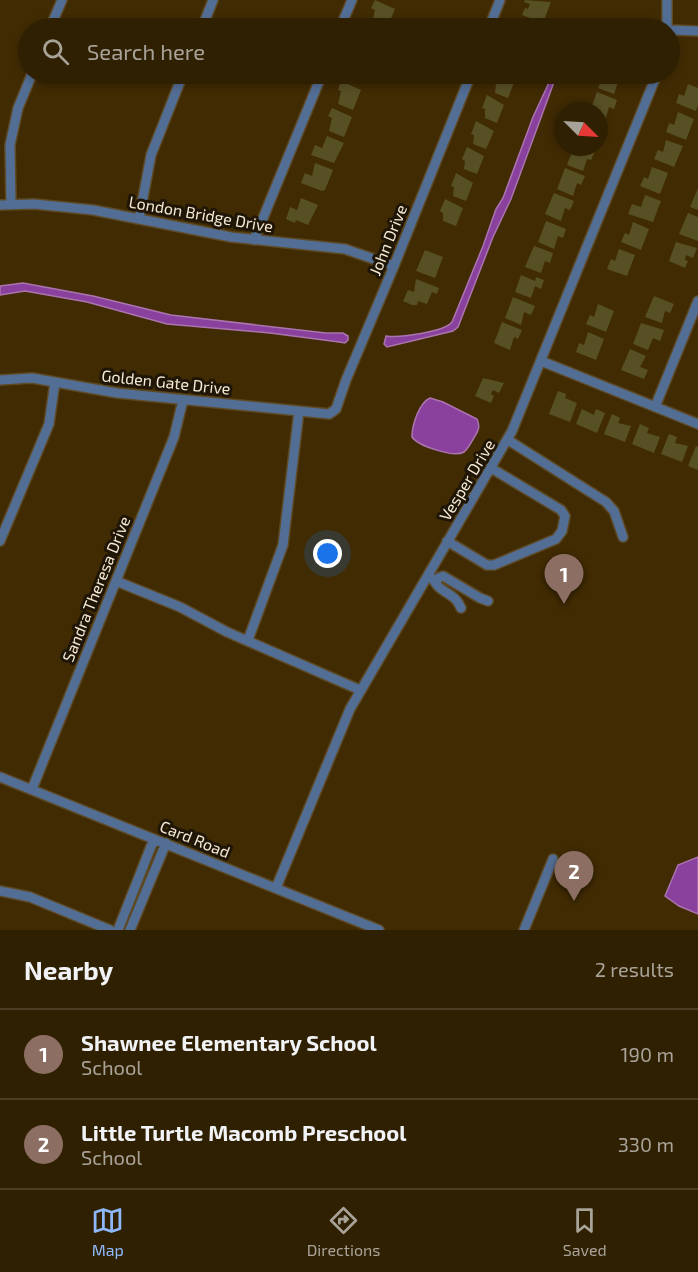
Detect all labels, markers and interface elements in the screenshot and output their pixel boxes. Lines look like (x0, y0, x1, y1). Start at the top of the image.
search box (18, 18, 680, 84)
icon: search (39, 35, 72, 68)
text: Search here (87, 38, 205, 64)
north arrow (554, 102, 608, 156)
street label: London Bridge Drive (127, 191, 275, 236)
street label: John Drive (365, 202, 410, 278)
street label: Golden Gate Drive (101, 365, 231, 398)
street label: Vesper Drive (435, 436, 498, 524)
street label: Sandra Theresa Drive (58, 513, 133, 664)
your location (313, 539, 342, 568)
pin: 1 (544, 554, 584, 604)
street label: Card Road (157, 816, 233, 861)
pin: 2 (554, 852, 594, 901)
text: Nearby (24, 954, 113, 985)
text: 2 results (595, 957, 674, 981)
text: Shawnee Elementary School (81, 1029, 377, 1055)
text: 1 (39, 1042, 48, 1066)
text: 190 m (621, 1042, 674, 1066)
text: School (81, 1055, 142, 1079)
text: Little Turtle Macomb Preschool (81, 1119, 407, 1145)
text: 2 (38, 1132, 49, 1156)
text: 330 m (618, 1132, 674, 1156)
text: School (81, 1145, 142, 1169)
tab: Map (91, 1204, 124, 1259)
tab: Directions (307, 1204, 380, 1259)
tab: Saved (563, 1204, 607, 1259)

